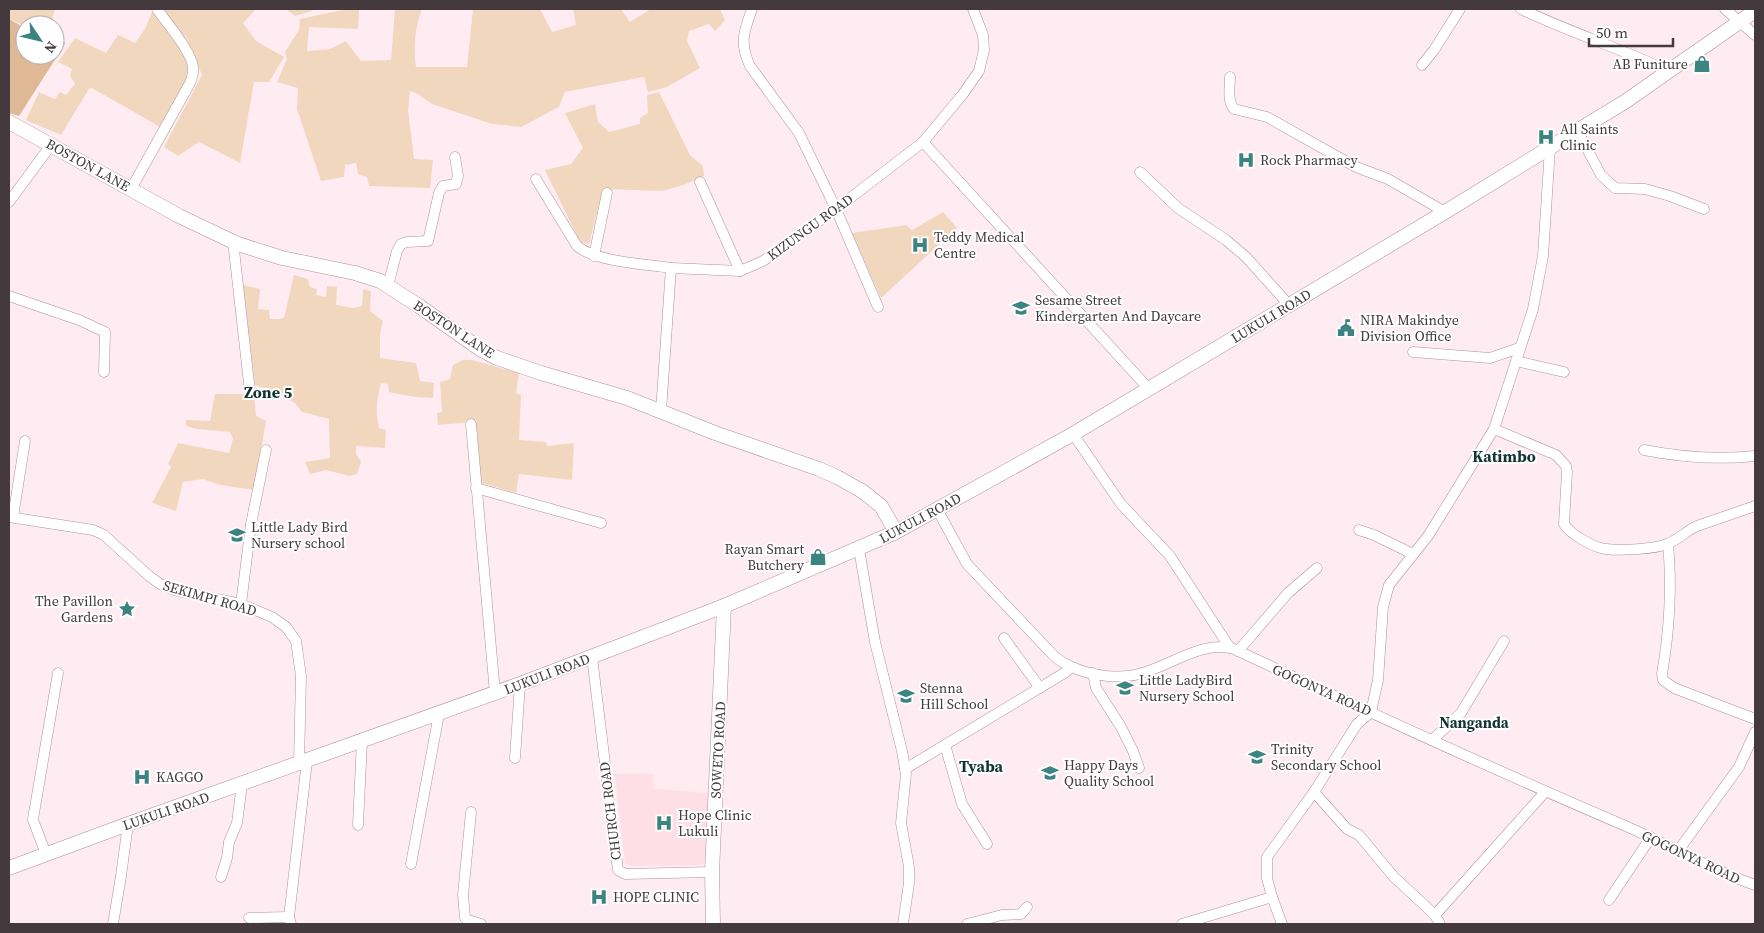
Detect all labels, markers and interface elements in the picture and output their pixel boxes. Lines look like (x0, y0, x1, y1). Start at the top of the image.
north arrow (15, 15, 65, 65)
scale bar (1589, 15, 1673, 47)
text: 50 m (1596, 22, 1628, 43)
text: N (40, 38, 62, 57)
place label: AB Funiture (1613, 54, 1688, 74)
shop icon: AB Funiture (1692, 54, 1712, 74)
place label: All Saints Clinic (1560, 119, 1618, 155)
hospital icon: All Saints Clinic (1536, 127, 1556, 147)
street label: BOSTON LANE (42, 134, 134, 196)
hospital icon: Rock Pharmacy (1236, 150, 1256, 170)
place label: Rock Pharmacy (1260, 150, 1358, 170)
street label: KIZUNGU ROAD (763, 189, 857, 265)
place label: Teddy Medical Centre (934, 227, 1025, 263)
hospital icon: Teddy Medical Centre (910, 235, 930, 255)
street label: LUKULI ROAD (1227, 284, 1315, 348)
place label: Sesame Street Kindergarten And Daycare (1035, 290, 1201, 326)
street label: BOSTON LANE (409, 295, 499, 363)
school or university icon: Sesame Street Kindergarten And Daycare (1011, 298, 1031, 318)
place label: NIRA Makindye Division Office (1360, 310, 1459, 346)
public building icon: NIRA Makindye Division Office (1336, 318, 1356, 338)
district label: Zone 5 (244, 381, 292, 403)
district label: Katimbo (1472, 445, 1536, 467)
street label: LUKULI ROAD (875, 488, 965, 548)
place label: Little Lady Bird Nursery school (251, 517, 348, 553)
school or university icon: Little Lady Bird Nursery school (227, 525, 247, 545)
place label: Rayan Smart Butchery (725, 539, 805, 575)
shop icon: Rayan Smart Butchery (808, 547, 828, 567)
street label: SEKIMPI ROAD (161, 575, 259, 621)
place label: The Pavillon Gardens (35, 591, 114, 627)
place icon: The Pavillon Gardens (117, 599, 137, 619)
street label: LUKULI ROAD (501, 648, 593, 700)
street label: GOGONYA ROAD (1269, 659, 1375, 721)
place label: Little LadyBird Nursery School (1139, 670, 1234, 706)
place label: Stenna Hill School (920, 678, 988, 714)
school or university icon: Little LadyBird Nursery School (1115, 678, 1135, 698)
school or university icon: Stenna Hill School (896, 686, 916, 706)
street label: SOWETO ROAD (705, 701, 731, 799)
district label: Nanganda (1439, 712, 1510, 733)
place label: Trinity Secondary School (1271, 739, 1381, 775)
school or university icon: Trinity Secondary School (1247, 747, 1267, 767)
district label: Tyaba (959, 755, 1004, 777)
place label: Happy Days Quality School (1064, 755, 1154, 791)
street label: CHURCH ROAD (594, 761, 626, 861)
school or university icon: Happy Days Quality School (1040, 763, 1060, 783)
hospital icon: KAGGO (132, 767, 152, 787)
place label: KAGGO (156, 767, 204, 787)
street label: LUKULI ROAD (120, 787, 212, 835)
place label: Hope Clinic Lukuli (678, 805, 752, 841)
hospital icon: Hope Clinic Lukuli (654, 813, 674, 833)
street label: GOGONYA ROAD (1638, 825, 1744, 889)
hospital icon: HOPE CLINIC (589, 887, 609, 907)
place label: HOPE CLINIC (613, 887, 699, 907)

